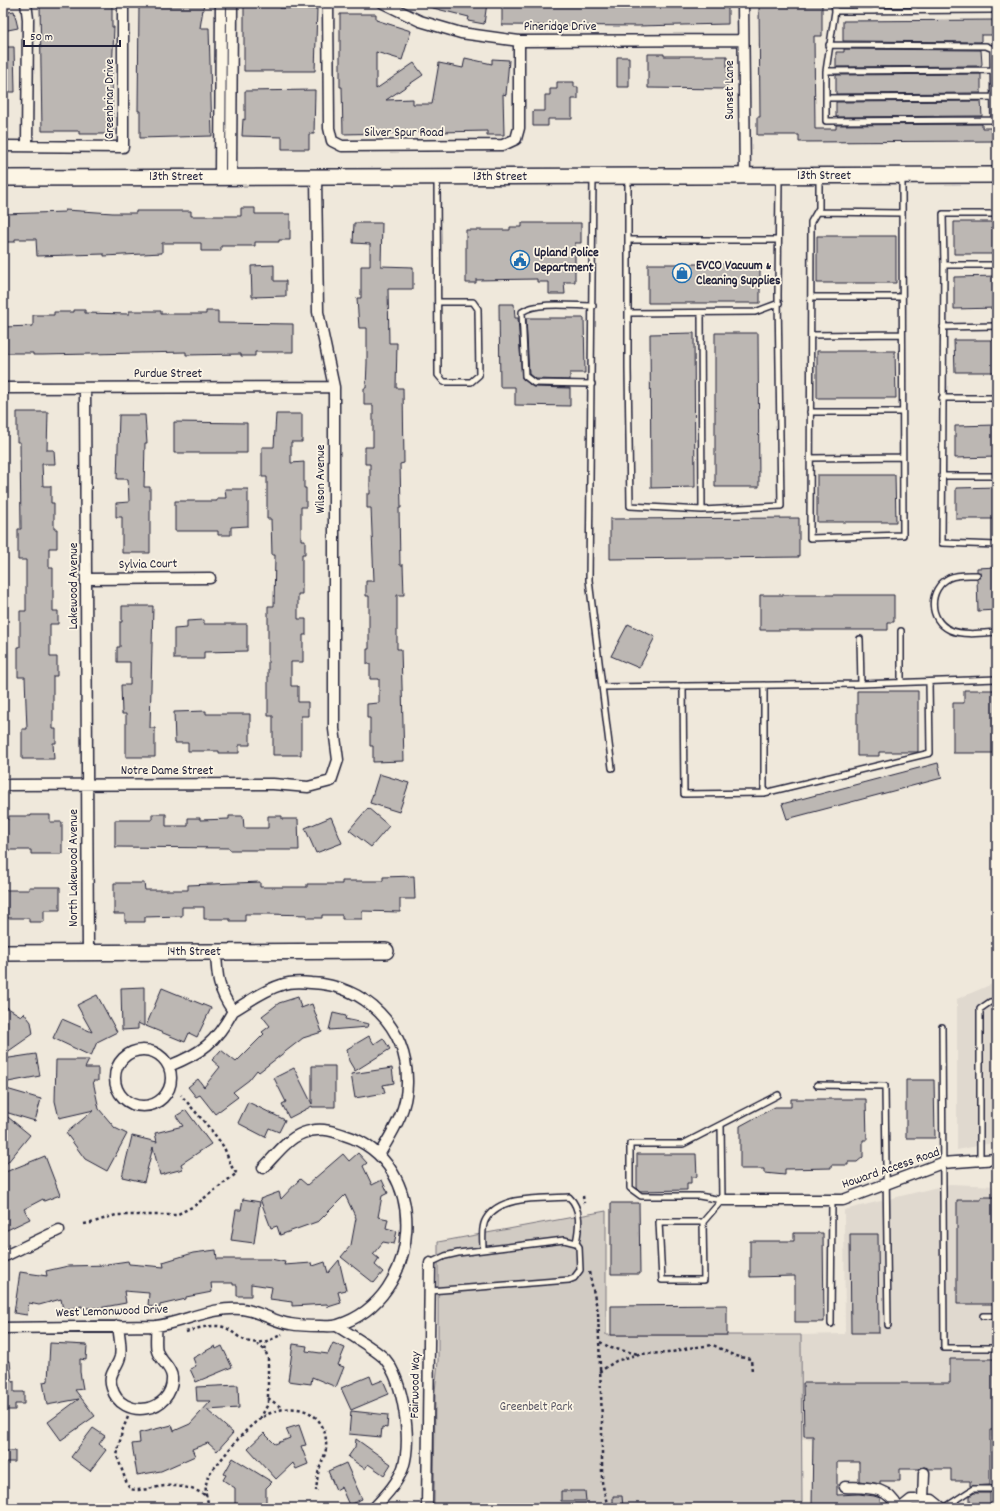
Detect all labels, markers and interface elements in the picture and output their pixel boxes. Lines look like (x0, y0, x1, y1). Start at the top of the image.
street label: Pineridge Drive (524, 18, 597, 37)
scale bar (24, 22, 120, 48)
text: 50 m (30, 29, 53, 46)
street label: Greenbriar Drive (101, 58, 120, 139)
street label: Sunset Lane (721, 60, 740, 120)
street label: Silver Spur Road (364, 124, 444, 143)
street label: 13th Street (797, 167, 851, 186)
street label: 13th Street (149, 168, 203, 187)
street label: 13th Street (473, 168, 527, 187)
place label: Upland Police Department (534, 244, 599, 278)
public building icon: Upland Police Department (509, 249, 531, 271)
place label: EVCO Vacuum & Cleaning Supplies (696, 257, 781, 291)
shop icon: EVCO Vacuum & Cleaning Supplies (671, 262, 693, 284)
street label: Purdue Street (134, 365, 202, 384)
street label: Wilson Avenue (312, 444, 331, 513)
street label: Lakewood Avenue (65, 542, 84, 630)
street label: Sylvia Court (119, 555, 178, 575)
street label: Notre Dame Street (121, 762, 213, 781)
street label: North Lakewood Avenue (65, 809, 84, 927)
street label: 14th Street (167, 943, 221, 962)
street label: Howard Access Road (840, 1143, 942, 1195)
street label: West Lemonwood Drive (56, 1301, 169, 1323)
street label: Fairwood Way (406, 1351, 426, 1419)
park label: Greenbelt Park (499, 1398, 573, 1417)

